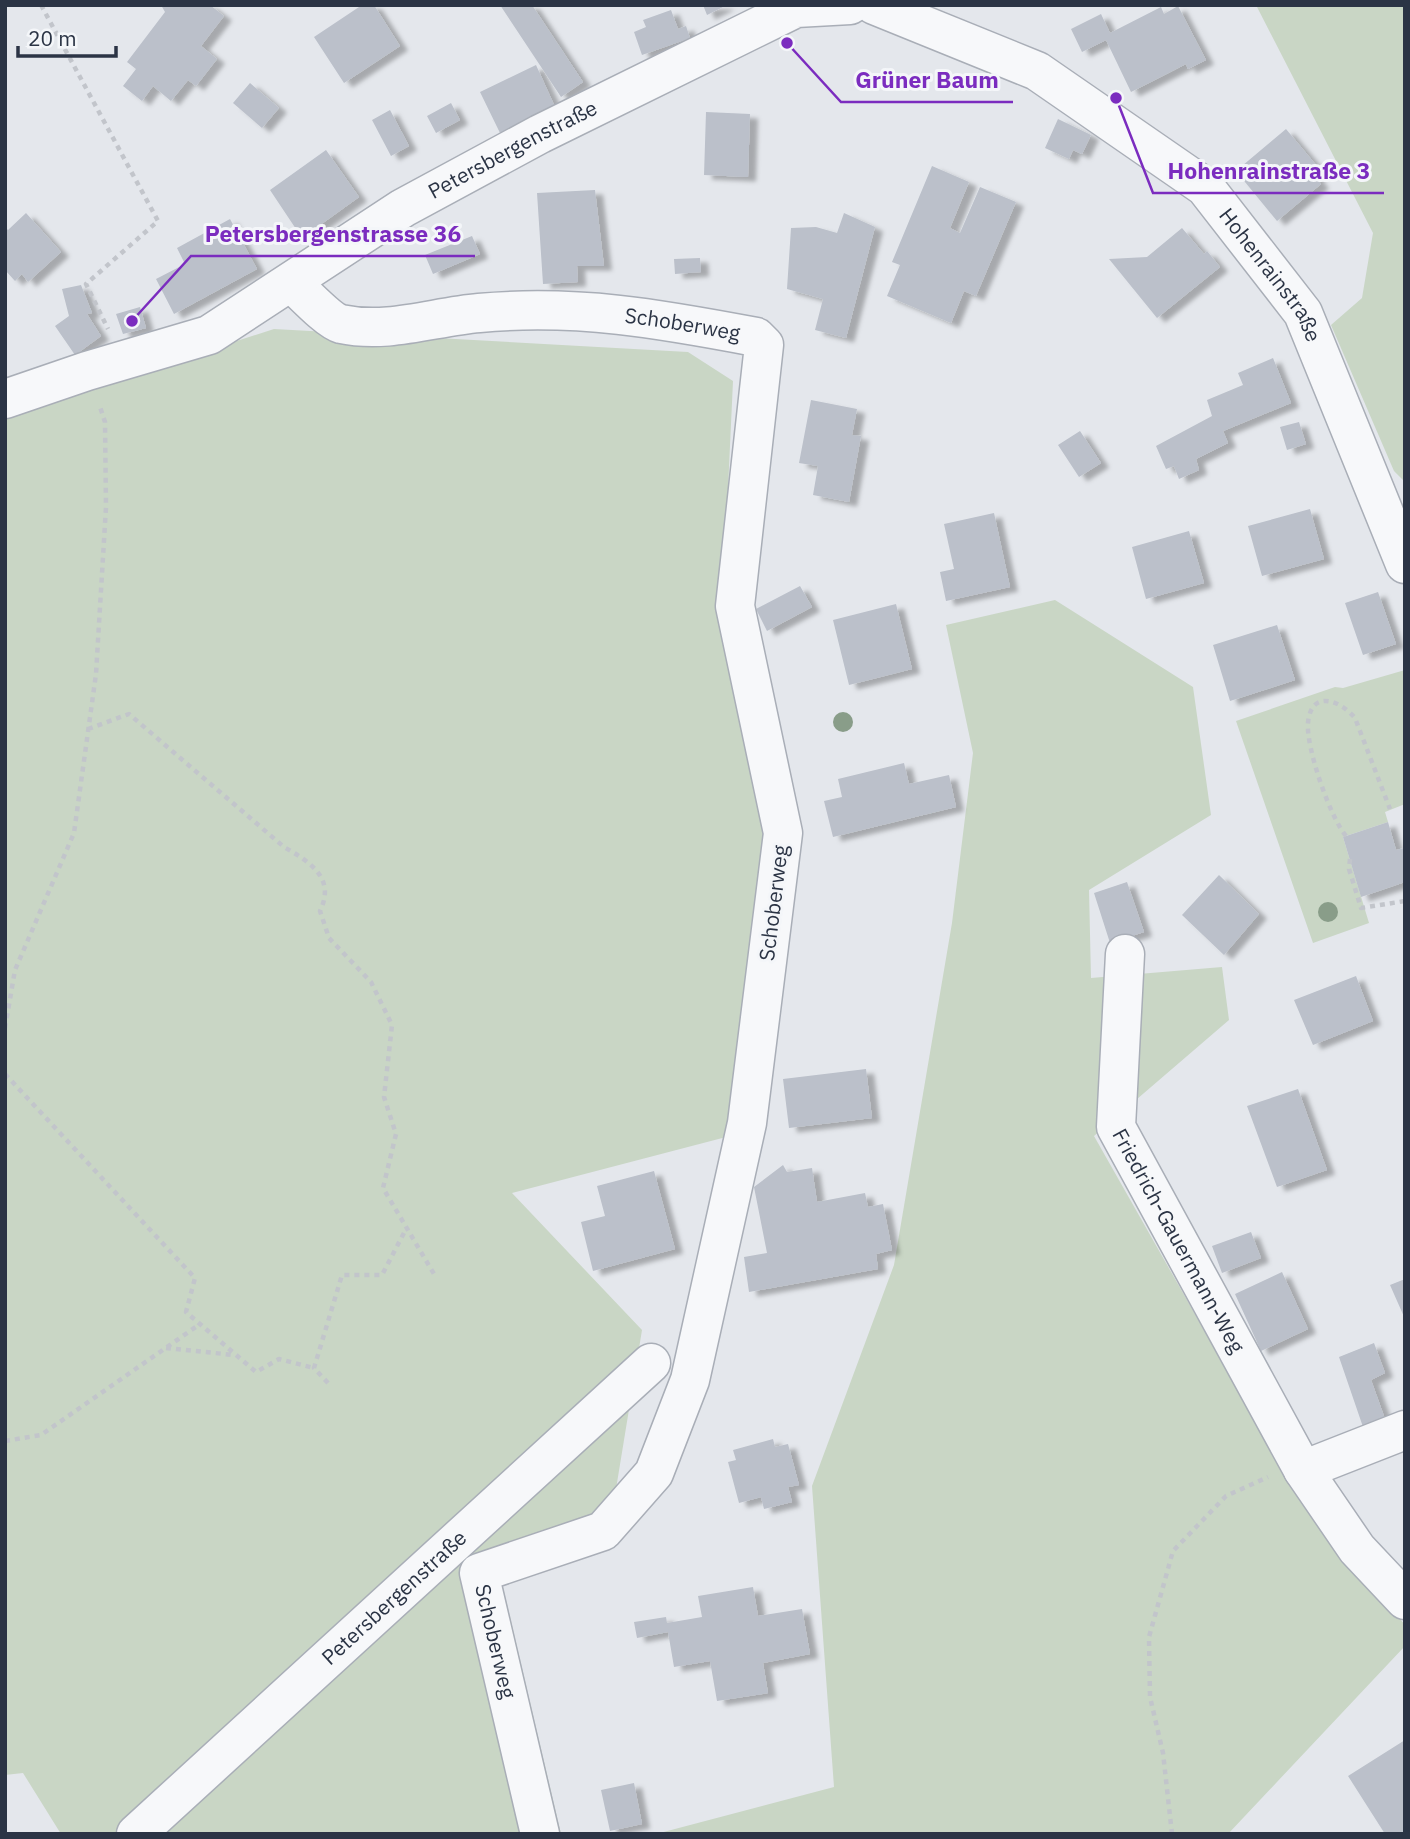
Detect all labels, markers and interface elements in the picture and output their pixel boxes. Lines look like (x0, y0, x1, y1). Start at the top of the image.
scale bar (18, 14, 116, 58)
text: 20 m (28, 24, 77, 52)
callout: Grüner Baum (841, 58, 1013, 102)
text: Grüner Baum (855, 64, 999, 94)
street label: Petersbergenstraße (423, 93, 602, 205)
callout: Hohenrainstraße 3 (1153, 149, 1384, 193)
text: Hohenrainstraße 3 (1168, 155, 1370, 185)
street label: Hohenrainstraße (1213, 202, 1328, 346)
callout: Petersbergenstrasse 36 (191, 212, 475, 256)
text: Petersbergenstrasse 36 (205, 218, 461, 248)
street label: Schoberweg (623, 301, 743, 347)
street label: Schoberweg (752, 843, 794, 962)
street label: Friedrich-Gauermann-Weg (1106, 1123, 1252, 1358)
street label: Petersbergenstraße (315, 1524, 472, 1671)
street label: Schoberweg (469, 1581, 523, 1701)

